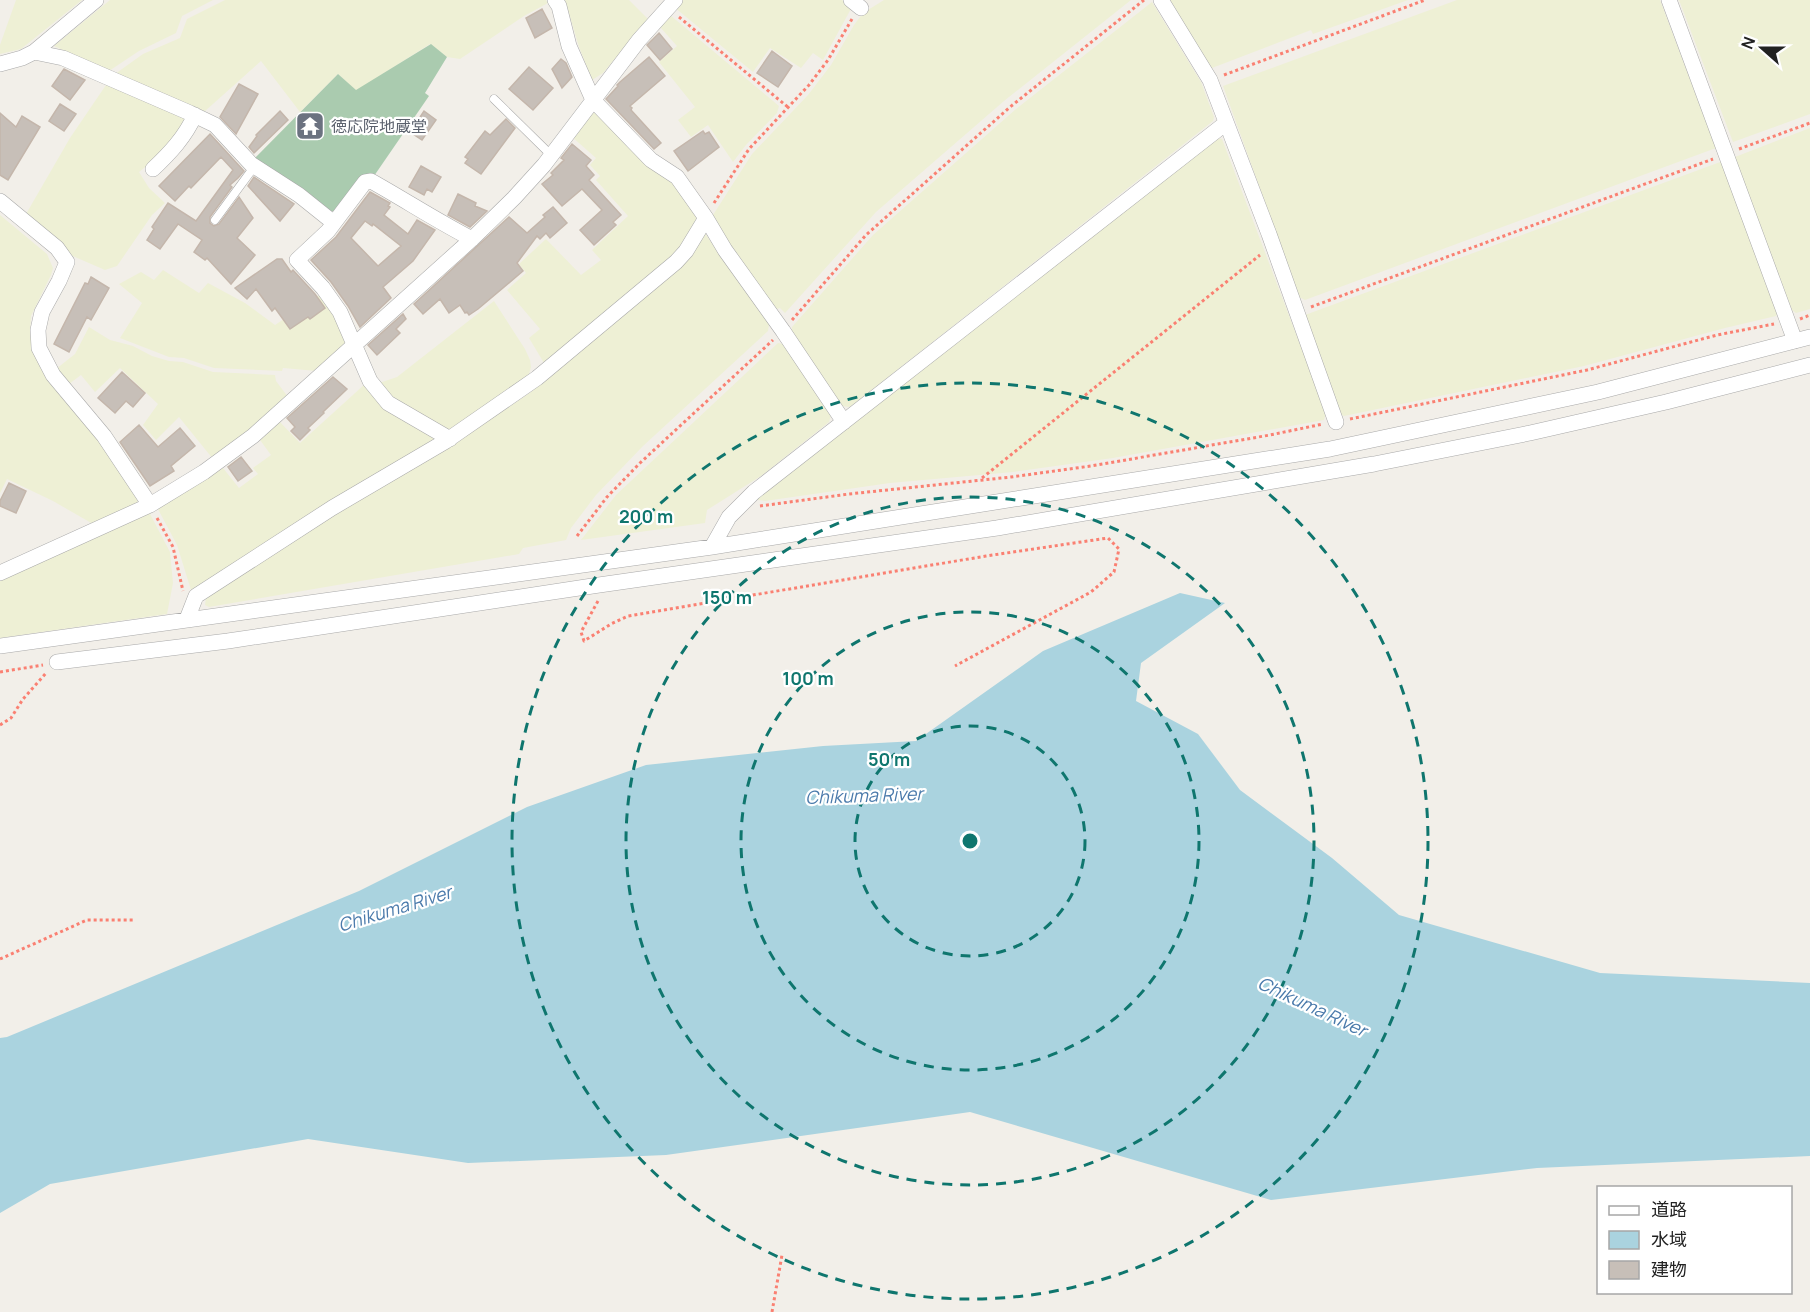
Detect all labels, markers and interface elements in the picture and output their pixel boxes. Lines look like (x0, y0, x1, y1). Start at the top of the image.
north arrow (1732, 18, 1792, 78)
text: N (1736, 33, 1760, 52)
temple icon: 徳応院地蔵堂 (294, 110, 326, 142)
place label: 徳応院地蔵堂 (331, 115, 427, 137)
text: 200 m (619, 504, 673, 528)
text: 150 m (702, 585, 752, 609)
text: 100 m (782, 666, 834, 690)
text: 50 m (868, 747, 910, 771)
water label: Chikuma River (805, 781, 926, 809)
centre of rings (960, 831, 980, 851)
water label: Chikuma River (335, 879, 457, 937)
water label: Chikuma River (1254, 970, 1373, 1043)
legend (1597, 1186, 1792, 1294)
text: 道路 (1651, 1197, 1687, 1221)
text: 水域 (1651, 1227, 1687, 1251)
text: 建物 (1651, 1257, 1687, 1281)

